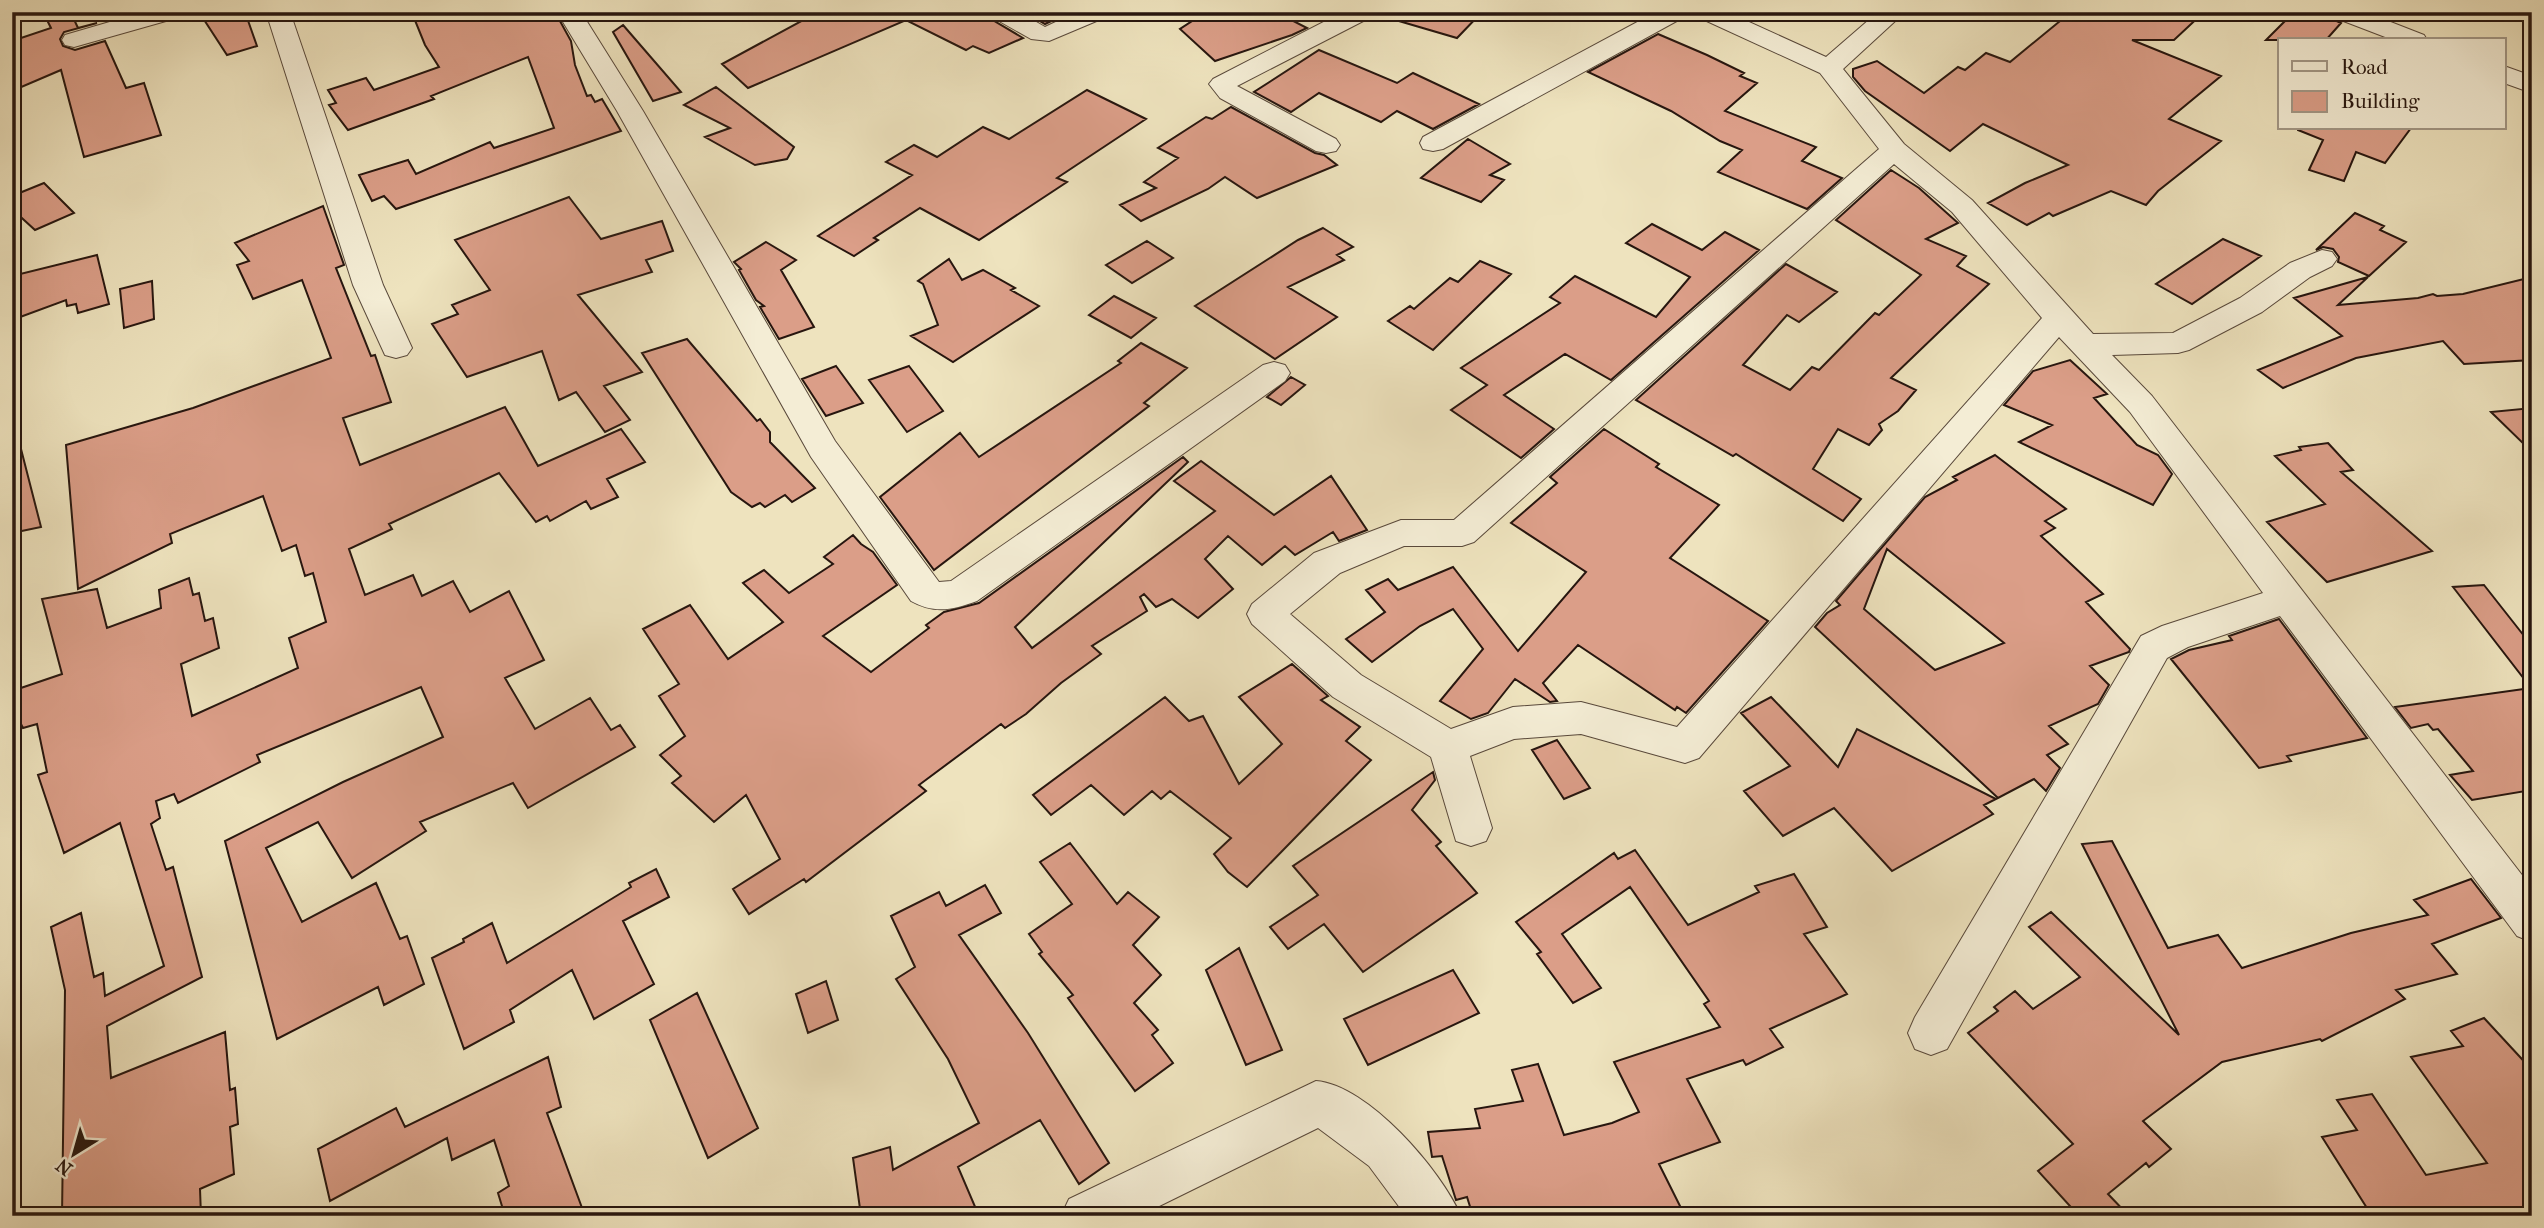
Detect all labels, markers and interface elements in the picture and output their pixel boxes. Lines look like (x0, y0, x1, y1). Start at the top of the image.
legend (2278, 38, 2506, 130)
text: Road (2341, 55, 2388, 79)
text: Building (2341, 89, 2420, 113)
north arrow (38, 1120, 108, 1190)
text: N (52, 1153, 77, 1180)

